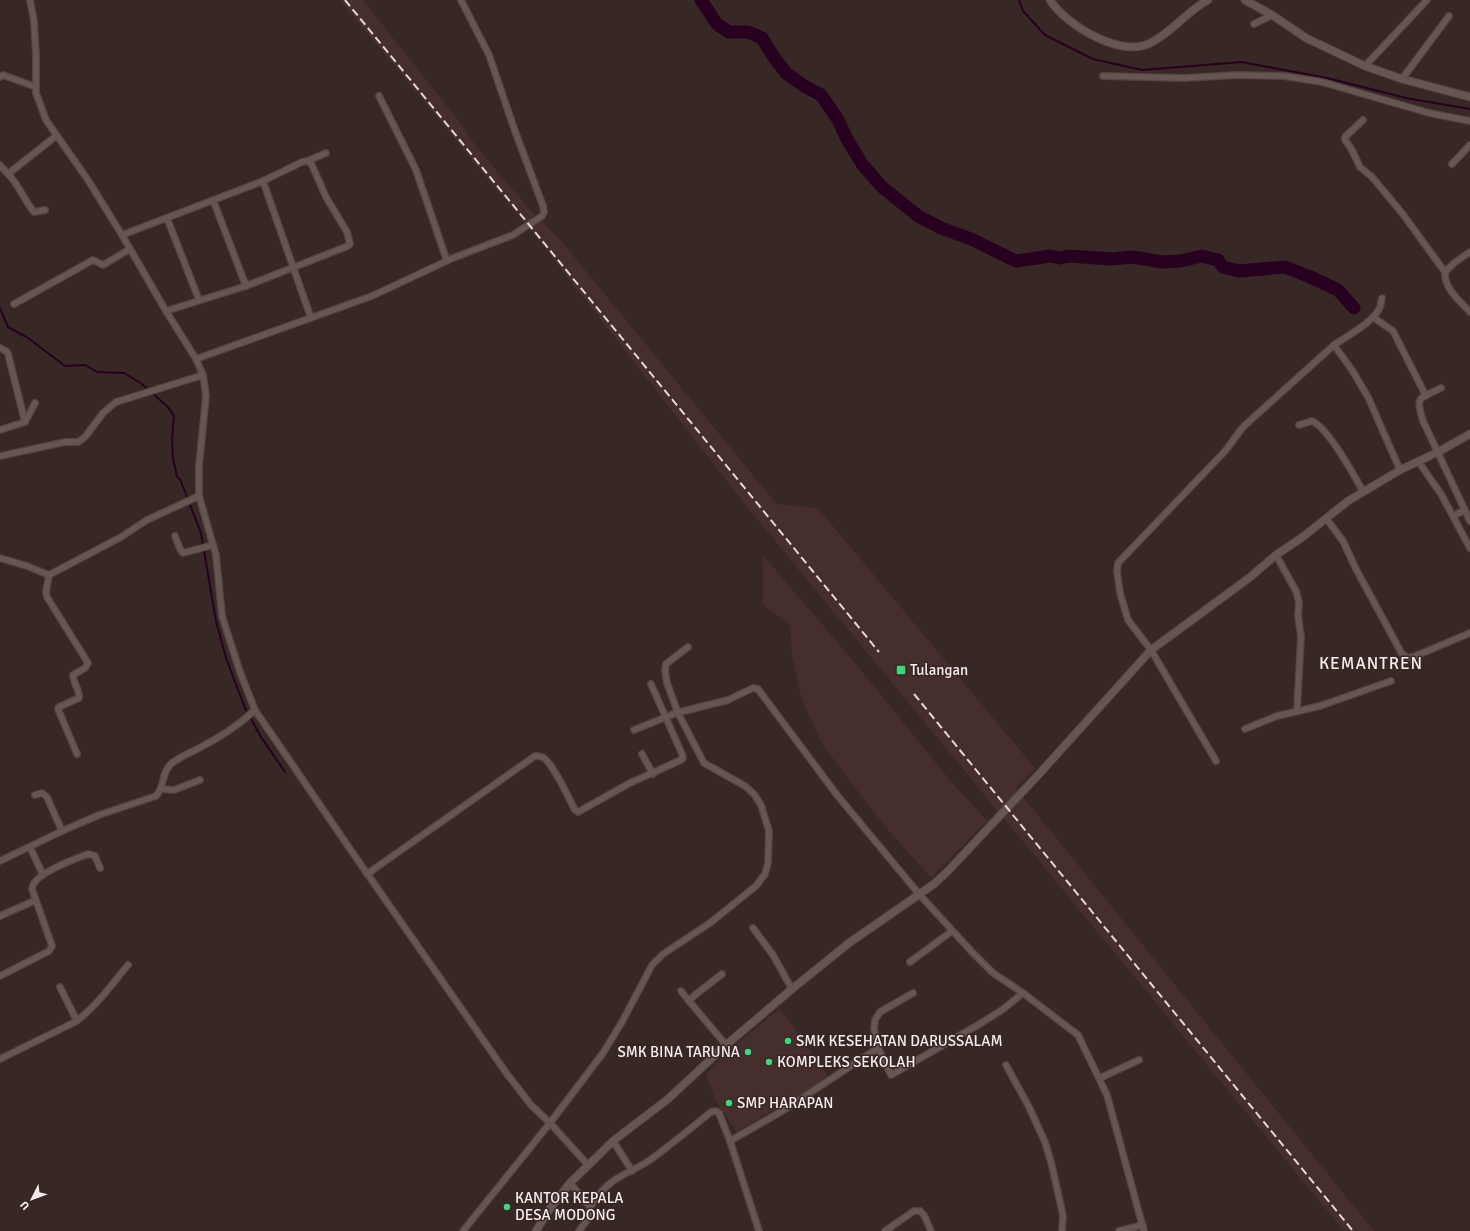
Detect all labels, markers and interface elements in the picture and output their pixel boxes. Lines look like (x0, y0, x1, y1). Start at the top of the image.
district label: KEMANTREN (1319, 653, 1423, 674)
place label: Tulangan (910, 661, 968, 679)
marker: Tulangan (895, 664, 907, 676)
place label: SMK KESEHATAN DARUSSALAM (796, 1032, 1003, 1050)
marker: SMK KESEHATAN DARUSSALAM (783, 1036, 793, 1046)
place label: SMK BINA TARUNA (618, 1043, 740, 1061)
marker: SMK BINA TARUNA (743, 1047, 753, 1057)
place label: KOMPLEKS SEKOLAH (777, 1053, 916, 1071)
marker: KOMPLEKS SEKOLAH (764, 1057, 774, 1067)
place label: SMP HARAPAN (737, 1094, 834, 1112)
marker: SMP HARAPAN (724, 1098, 734, 1108)
north arrow (12, 1179, 52, 1219)
place label: KANTOR KEPALA DESA MODONG (515, 1189, 624, 1224)
text: U (18, 1198, 32, 1212)
marker: KANTOR KEPALA DESA MODONG (502, 1202, 512, 1212)

